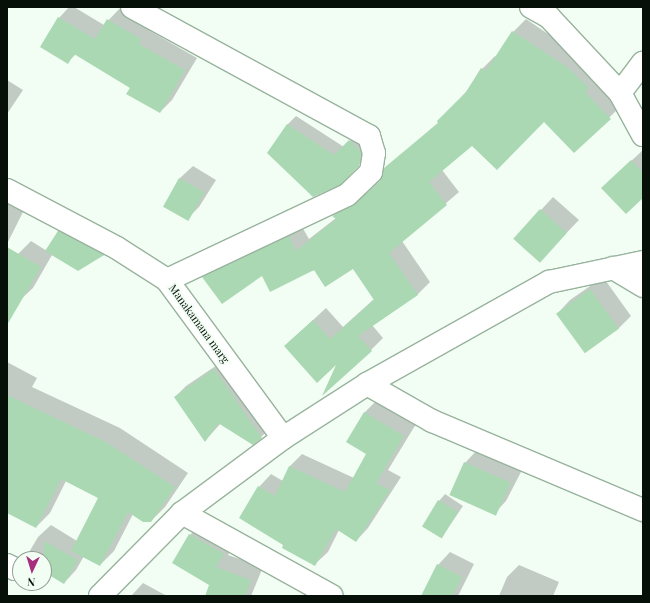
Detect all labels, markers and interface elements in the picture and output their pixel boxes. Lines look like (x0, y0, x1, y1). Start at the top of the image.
street label: Manakamana marg (166, 282, 232, 366)
north arrow (12, 551, 52, 591)
text: N (27, 575, 36, 590)

